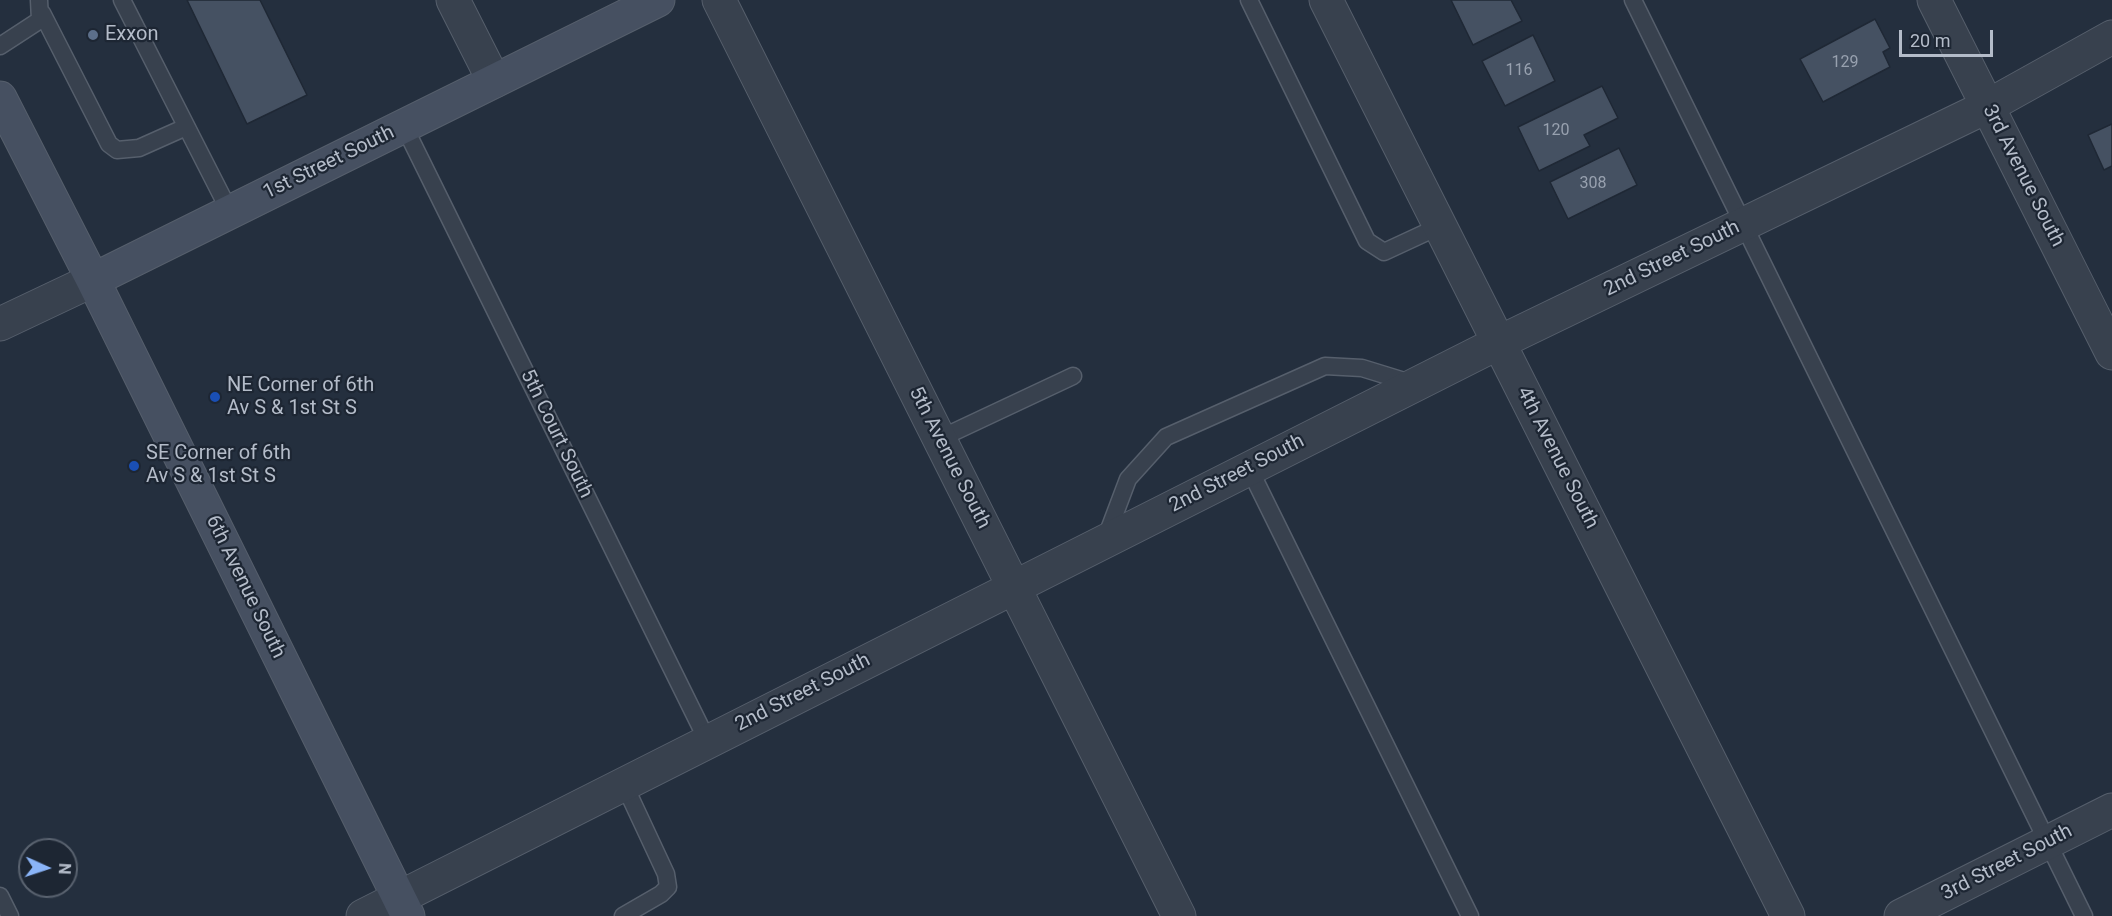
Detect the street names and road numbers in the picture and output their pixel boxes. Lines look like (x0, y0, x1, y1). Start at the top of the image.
street label: 3rd Avenue South (1977, 101, 2069, 251)
street label: 1st Street South (260, 121, 398, 205)
street label: 2nd Street South (1600, 216, 1744, 302)
street label: 5th Court South (515, 366, 597, 502)
street label: 5th Avenue South (903, 383, 995, 533)
street label: 4th Avenue South (1511, 383, 1603, 533)
street label: 2nd Street South (1166, 430, 1308, 518)
street label: 6th Avenue South (200, 512, 290, 662)
street label: 2nd Street South (732, 649, 874, 737)
street label: 3rd Street South (1938, 820, 2076, 906)

